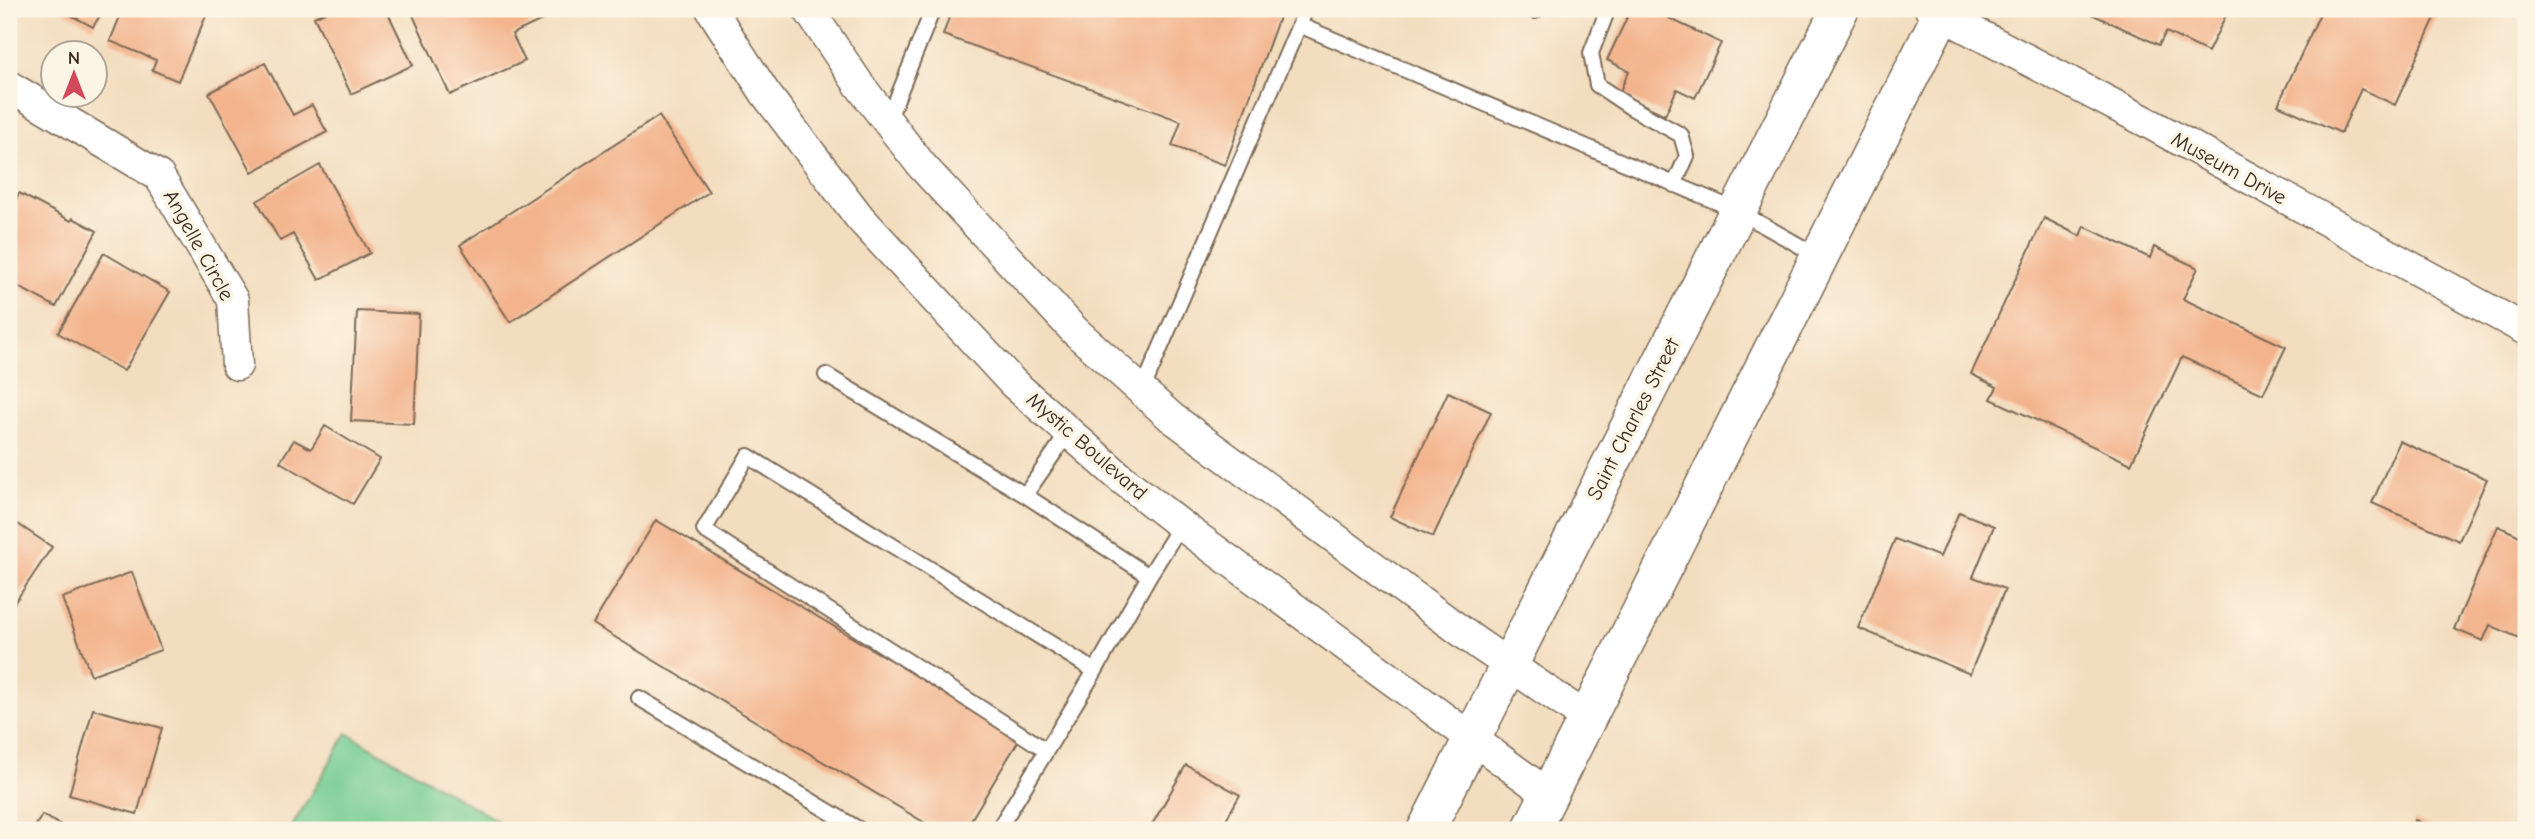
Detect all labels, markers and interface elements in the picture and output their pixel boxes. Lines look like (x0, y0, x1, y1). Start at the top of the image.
north arrow (38, 38, 108, 108)
text: N (68, 47, 80, 69)
street label: Museum Drive (2167, 127, 2291, 209)
street label: Angelle Circle (159, 185, 239, 305)
street label: Saint Charles Street (1582, 333, 1685, 504)
street label: Mystic Boulevard (1022, 387, 1152, 505)

